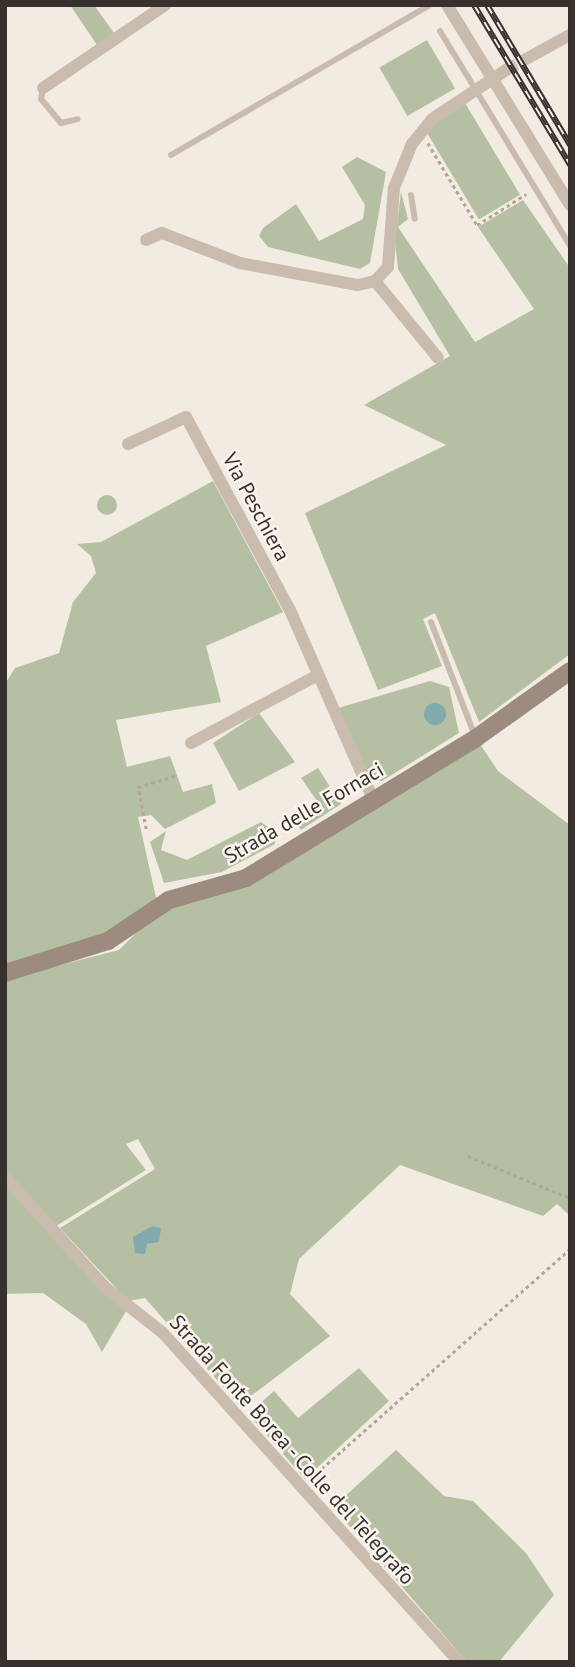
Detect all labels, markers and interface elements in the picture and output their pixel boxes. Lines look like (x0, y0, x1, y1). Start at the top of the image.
street label: Via Peschiera (217, 449, 295, 565)
street label: Strada delle Fornaci (220, 757, 388, 869)
street label: Strada Fonte Borea - Colle del Telegrafo (163, 1309, 421, 1591)

